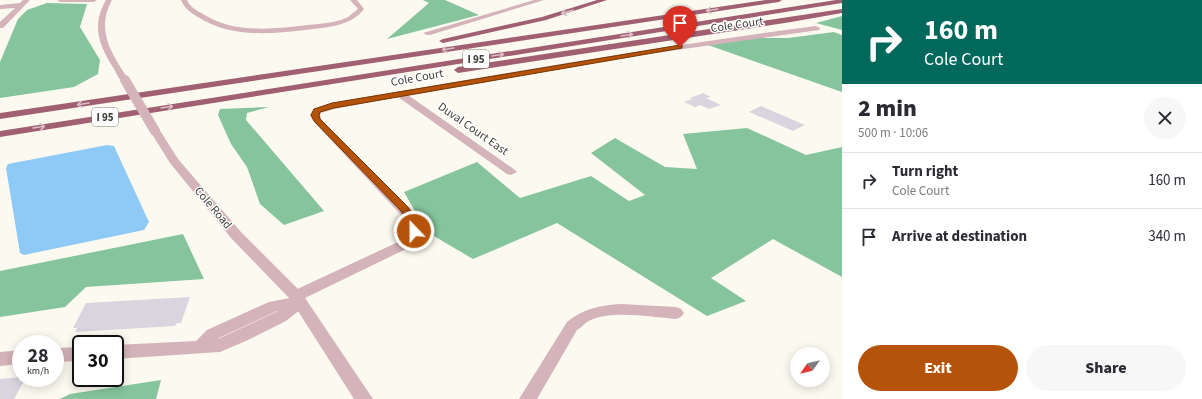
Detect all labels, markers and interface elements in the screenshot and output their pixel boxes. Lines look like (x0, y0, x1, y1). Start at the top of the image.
pin (663, 6, 697, 47)
one-way arrow (706, 6, 719, 14)
one-way arrow (561, 9, 574, 16)
text: 160 m (924, 10, 998, 50)
icon: arrive (669, 12, 691, 34)
street label: Cole Court (710, 13, 764, 37)
icon: right (858, 16, 910, 68)
one-way arrow (620, 31, 633, 39)
one-way arrow (442, 45, 455, 53)
text: Cole Court (924, 47, 1003, 72)
road number: I 95 (463, 50, 489, 68)
one-way arrow (491, 51, 504, 59)
street label: Cole Court (389, 65, 445, 91)
text: 2 min (858, 91, 917, 126)
button: close (1144, 97, 1186, 139)
street label: Duval Court East (434, 98, 512, 160)
one-way arrow (77, 100, 90, 108)
one-way arrow (160, 103, 173, 111)
road number: I 95 (92, 108, 118, 126)
one-way arrow (32, 123, 45, 131)
text: 500 m · 10:06 (858, 124, 928, 142)
text: Turn right (892, 161, 958, 182)
icon: right (858, 170, 880, 192)
text: 160 m (1148, 170, 1186, 191)
text: Cole Court (892, 182, 949, 200)
street label: Cole Road (190, 183, 236, 233)
position arrow (393, 210, 435, 252)
icon: arrive (858, 226, 880, 248)
text: Arrive at destination (892, 226, 1027, 247)
text: 340 m (1148, 226, 1186, 247)
speed limit sign: 30 (72, 335, 124, 387)
text: 28 (27, 342, 49, 370)
button: Exit (858, 345, 1018, 391)
button: Share (1026, 345, 1186, 391)
north arrow (790, 347, 830, 387)
map controls (790, 347, 830, 387)
text: km/h (27, 364, 49, 378)

